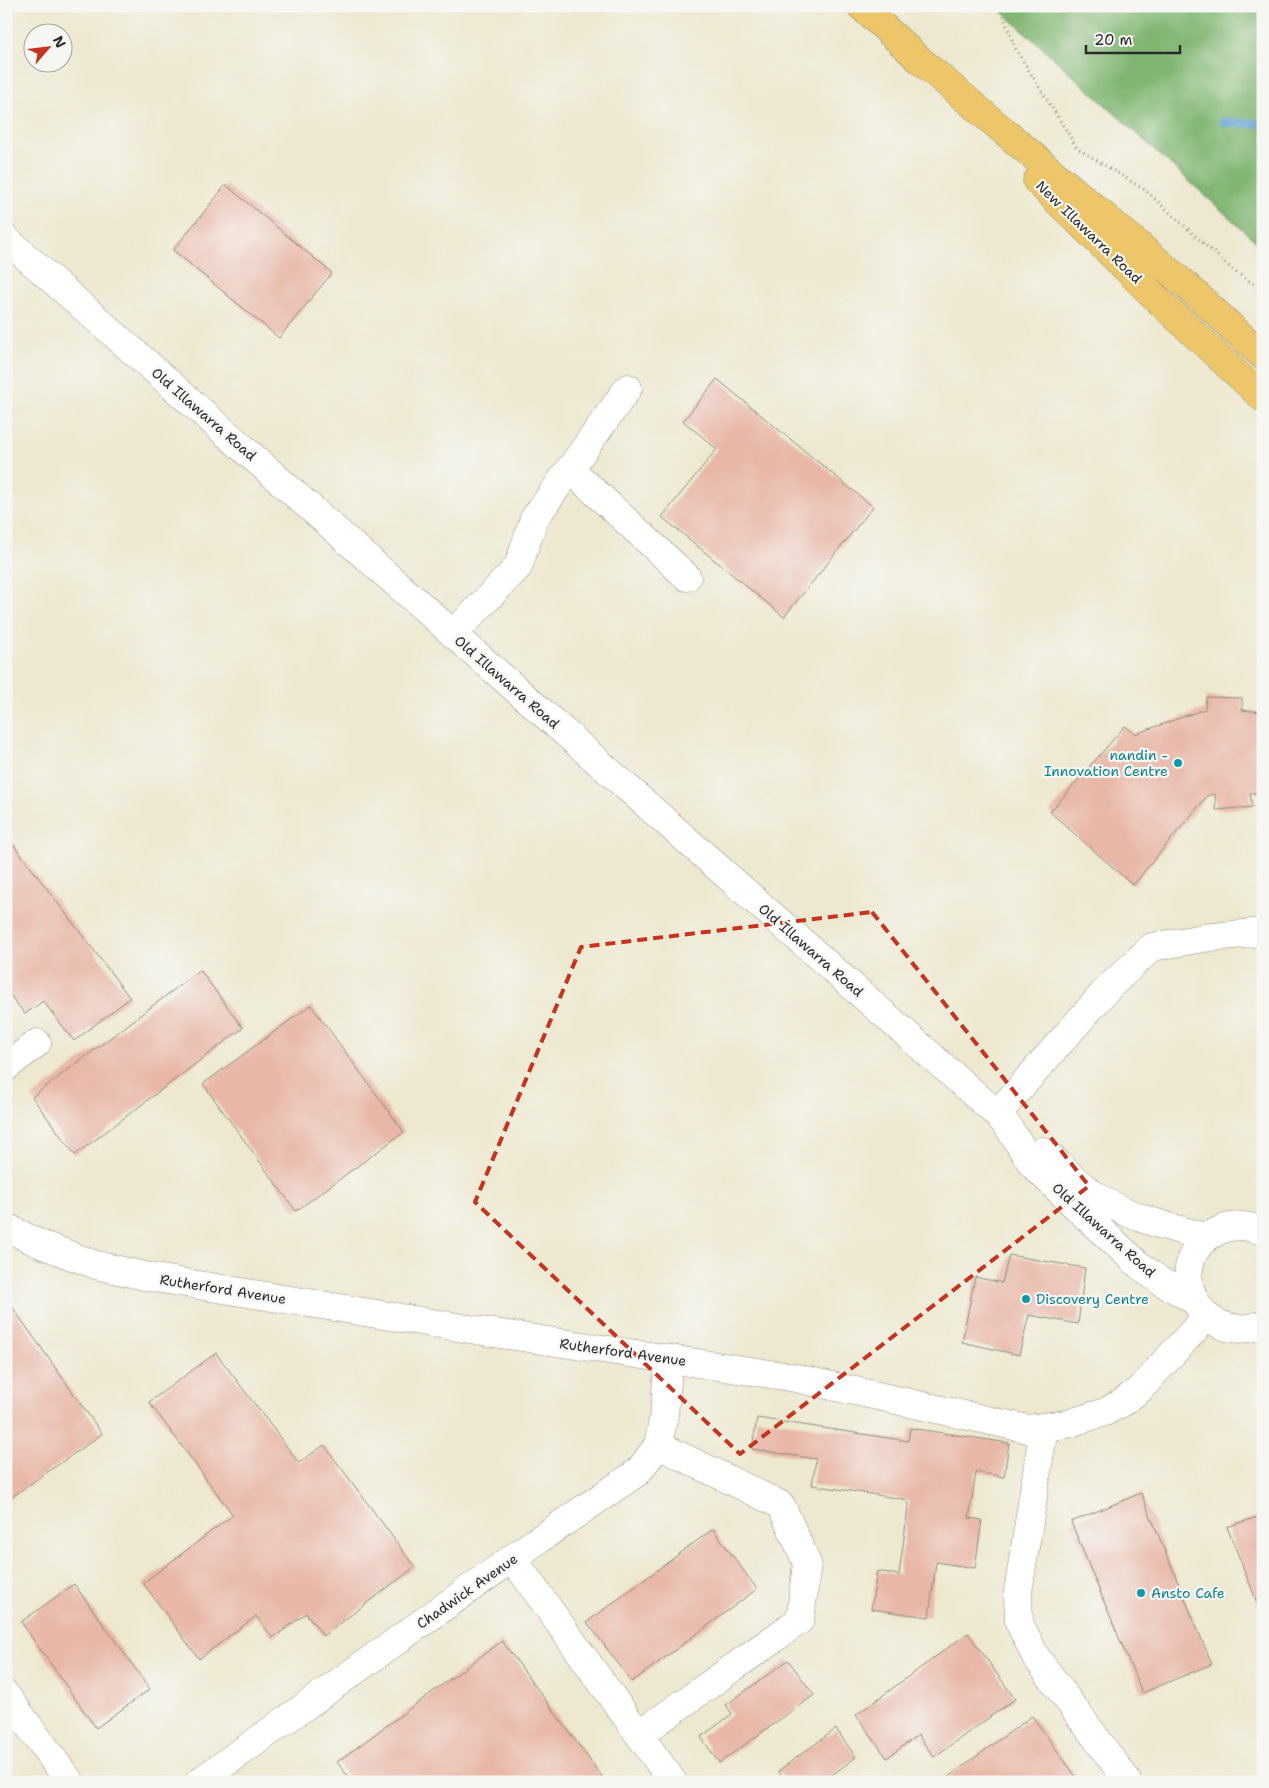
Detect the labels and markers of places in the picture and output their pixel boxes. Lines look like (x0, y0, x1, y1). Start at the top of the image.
place label: nandin - Innovation Centre (1044, 746, 1168, 780)
marker: nandin - Innovation Centre (1172, 757, 1184, 769)
place label: Discovery Centre (1036, 1290, 1149, 1308)
marker: Discovery Centre (1020, 1293, 1032, 1305)
place label: Ansto Cafe (1151, 1584, 1225, 1602)
marker: Ansto Cafe (1135, 1587, 1147, 1599)

